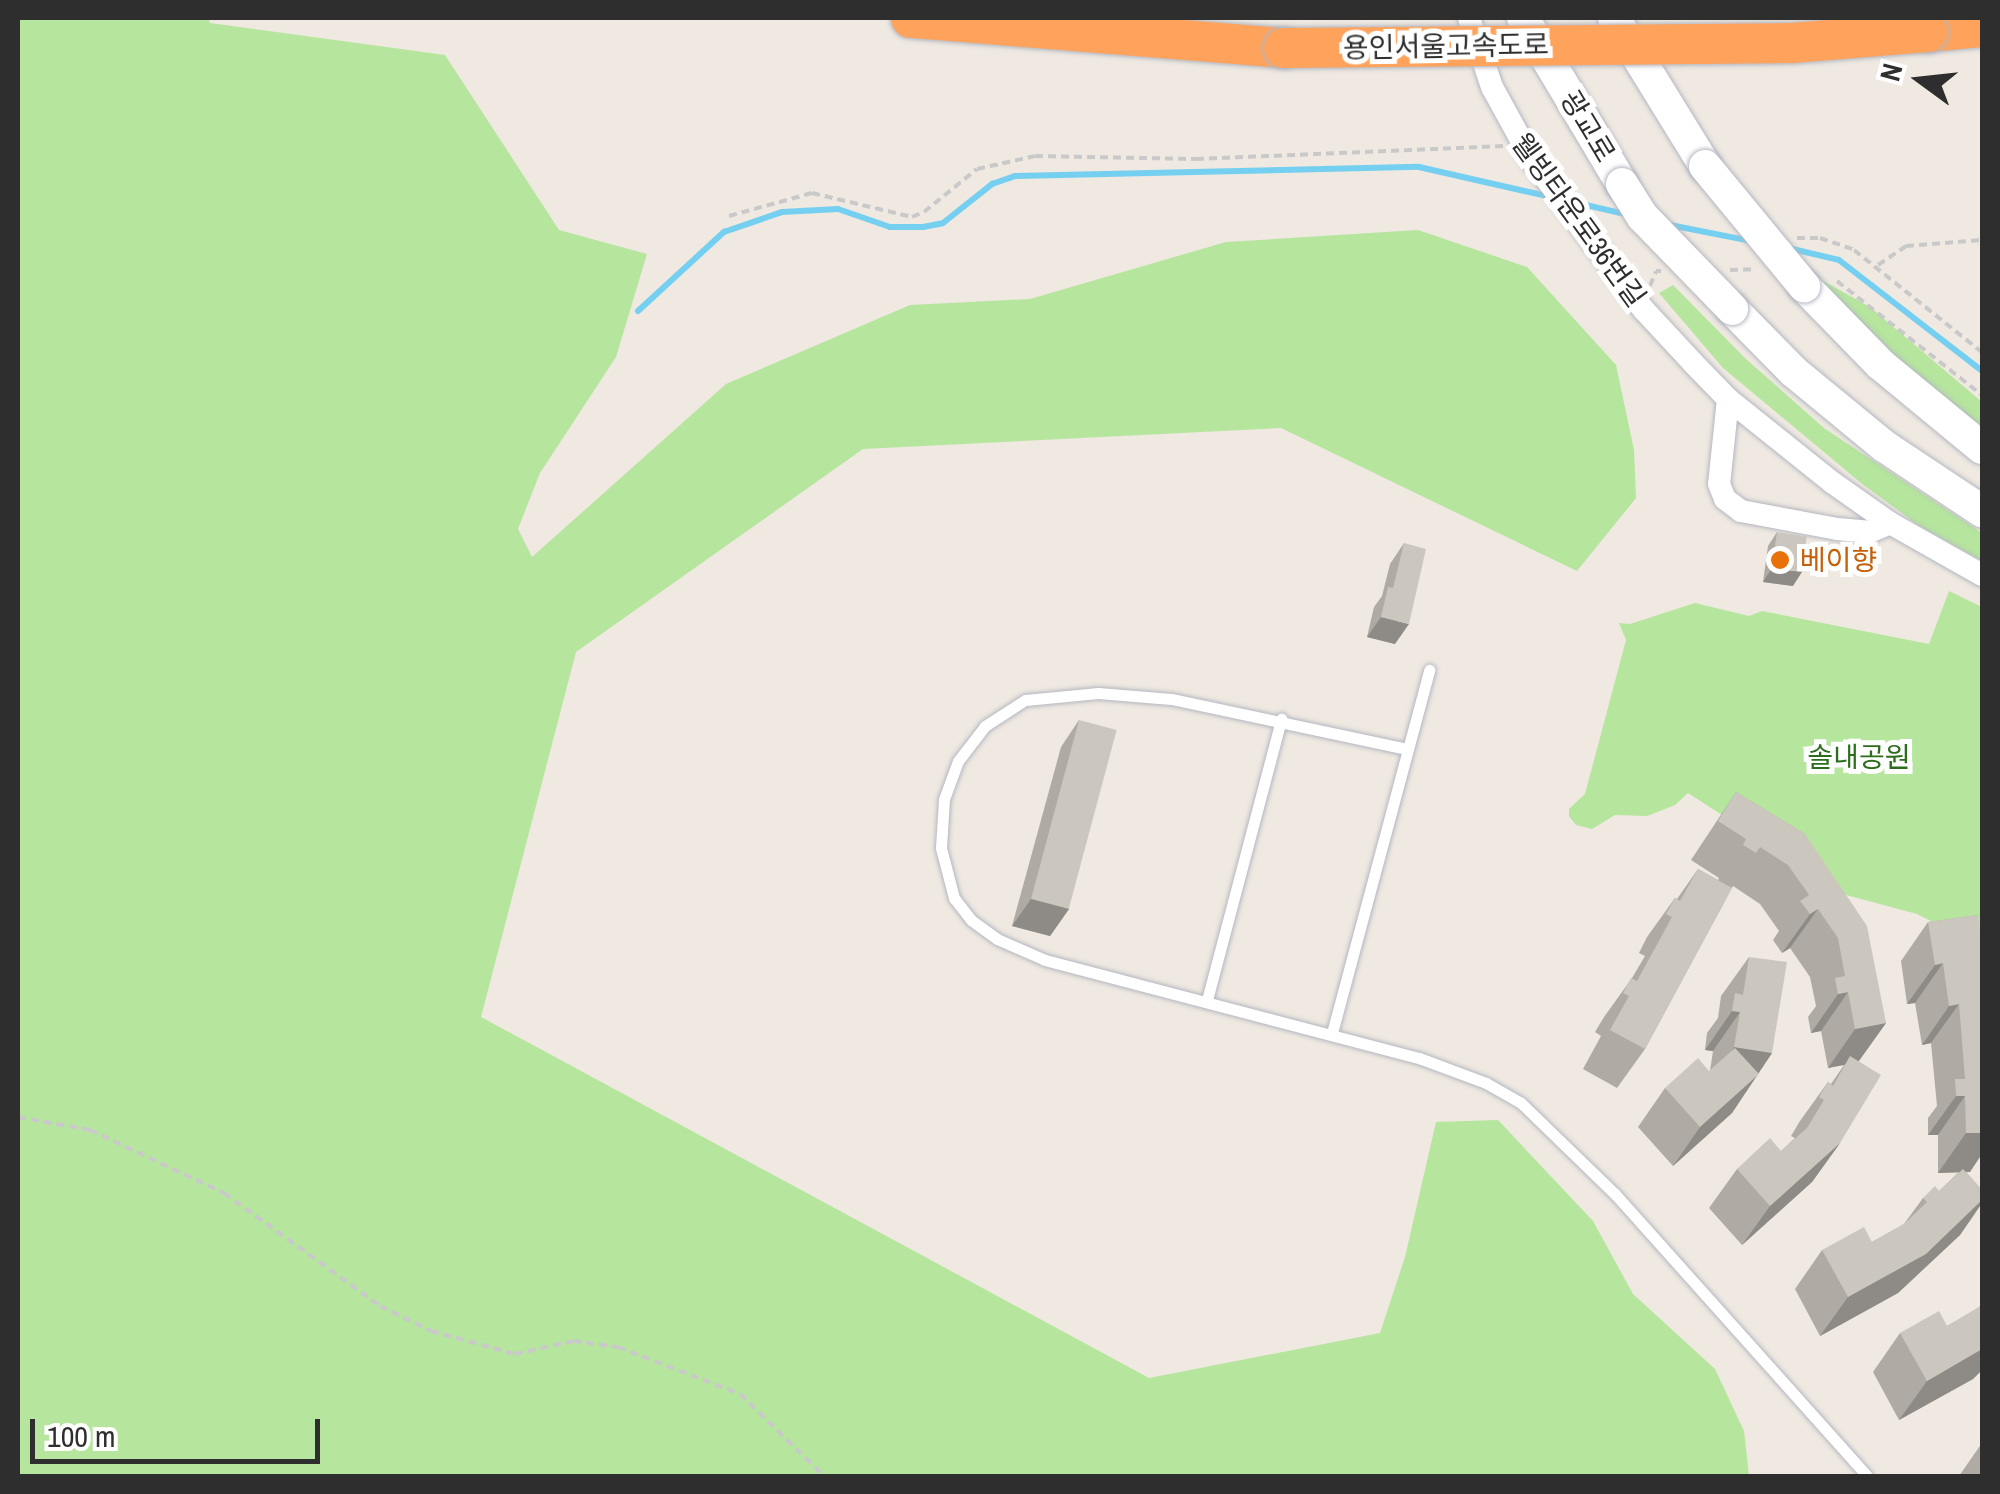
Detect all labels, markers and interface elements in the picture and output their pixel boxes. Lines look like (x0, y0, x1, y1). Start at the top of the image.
street label: 용인서울고속도로 (1343, 27, 1549, 65)
north arrow (1870, 30, 1970, 130)
text: N (1871, 59, 1912, 85)
street label: 광교로 (1554, 84, 1622, 168)
street label: 웰빙타운로36번길 (1505, 127, 1653, 313)
place label: 베이향 (1800, 543, 1877, 577)
marker: 베이향 (1769, 549, 1791, 571)
park label: 솔내공원 (1807, 740, 1911, 774)
scale bar (35, 1399, 325, 1461)
text: 100 m (47, 1416, 115, 1456)

